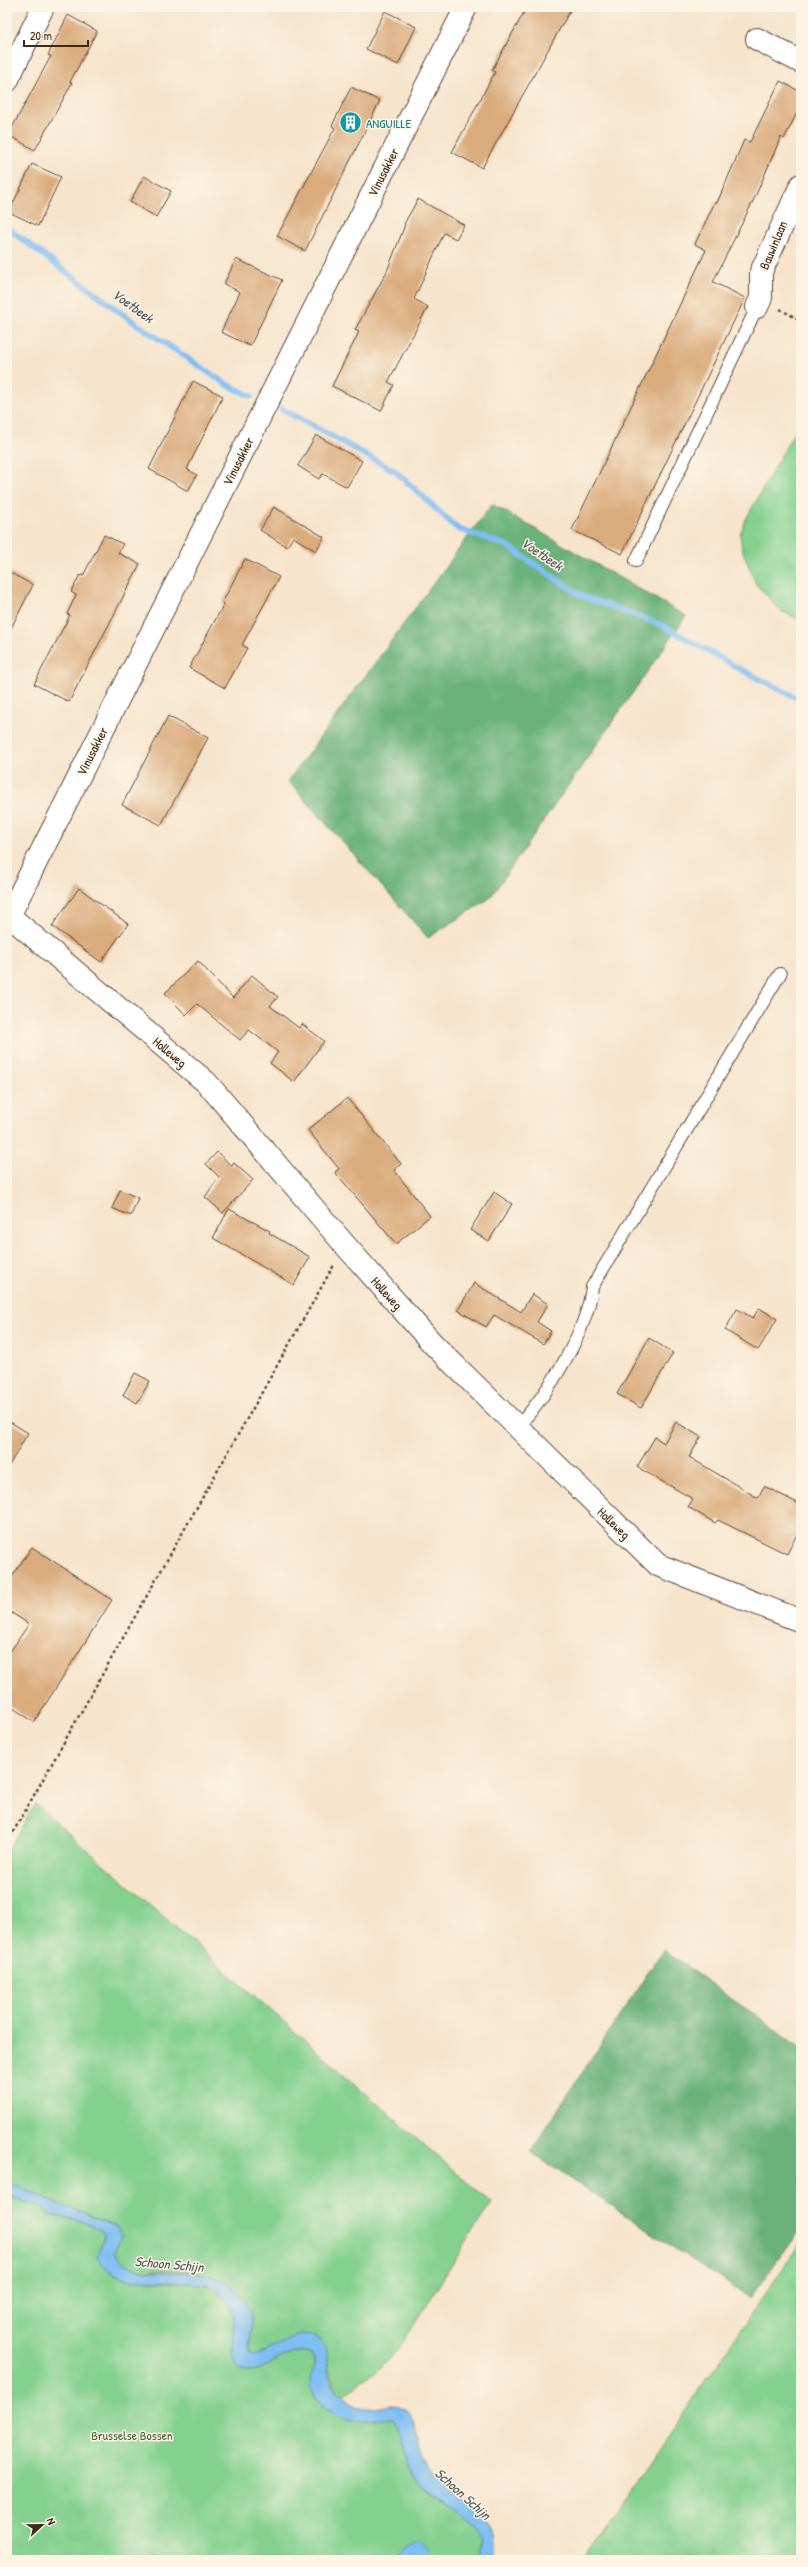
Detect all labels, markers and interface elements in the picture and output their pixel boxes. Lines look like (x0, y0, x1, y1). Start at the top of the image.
scale bar (24, 22, 88, 48)
text: 20 m (30, 27, 52, 44)
building icon: ANGUILLE (338, 110, 364, 136)
place label: ANGUILLE (366, 114, 411, 132)
street label: Vinusakker (363, 145, 403, 199)
street label: Bauwinlaan (755, 218, 791, 272)
water label: Voetbeek (109, 284, 159, 328)
street label: Vinusakker (218, 434, 258, 488)
water label: Voetbeek (518, 533, 568, 575)
street label: Vinusakker (72, 724, 112, 778)
street label: Holleweg (149, 1033, 191, 1072)
street label: Holleweg (367, 1272, 407, 1314)
street label: Holleweg (594, 1503, 634, 1543)
water label: Schoon Schijn (134, 2251, 206, 2276)
park label: Brusselse Bossen (91, 2426, 173, 2444)
water label: Schoon Schijn (431, 2463, 497, 2525)
north arrow (22, 2505, 62, 2545)
text: N (44, 2516, 59, 2527)

